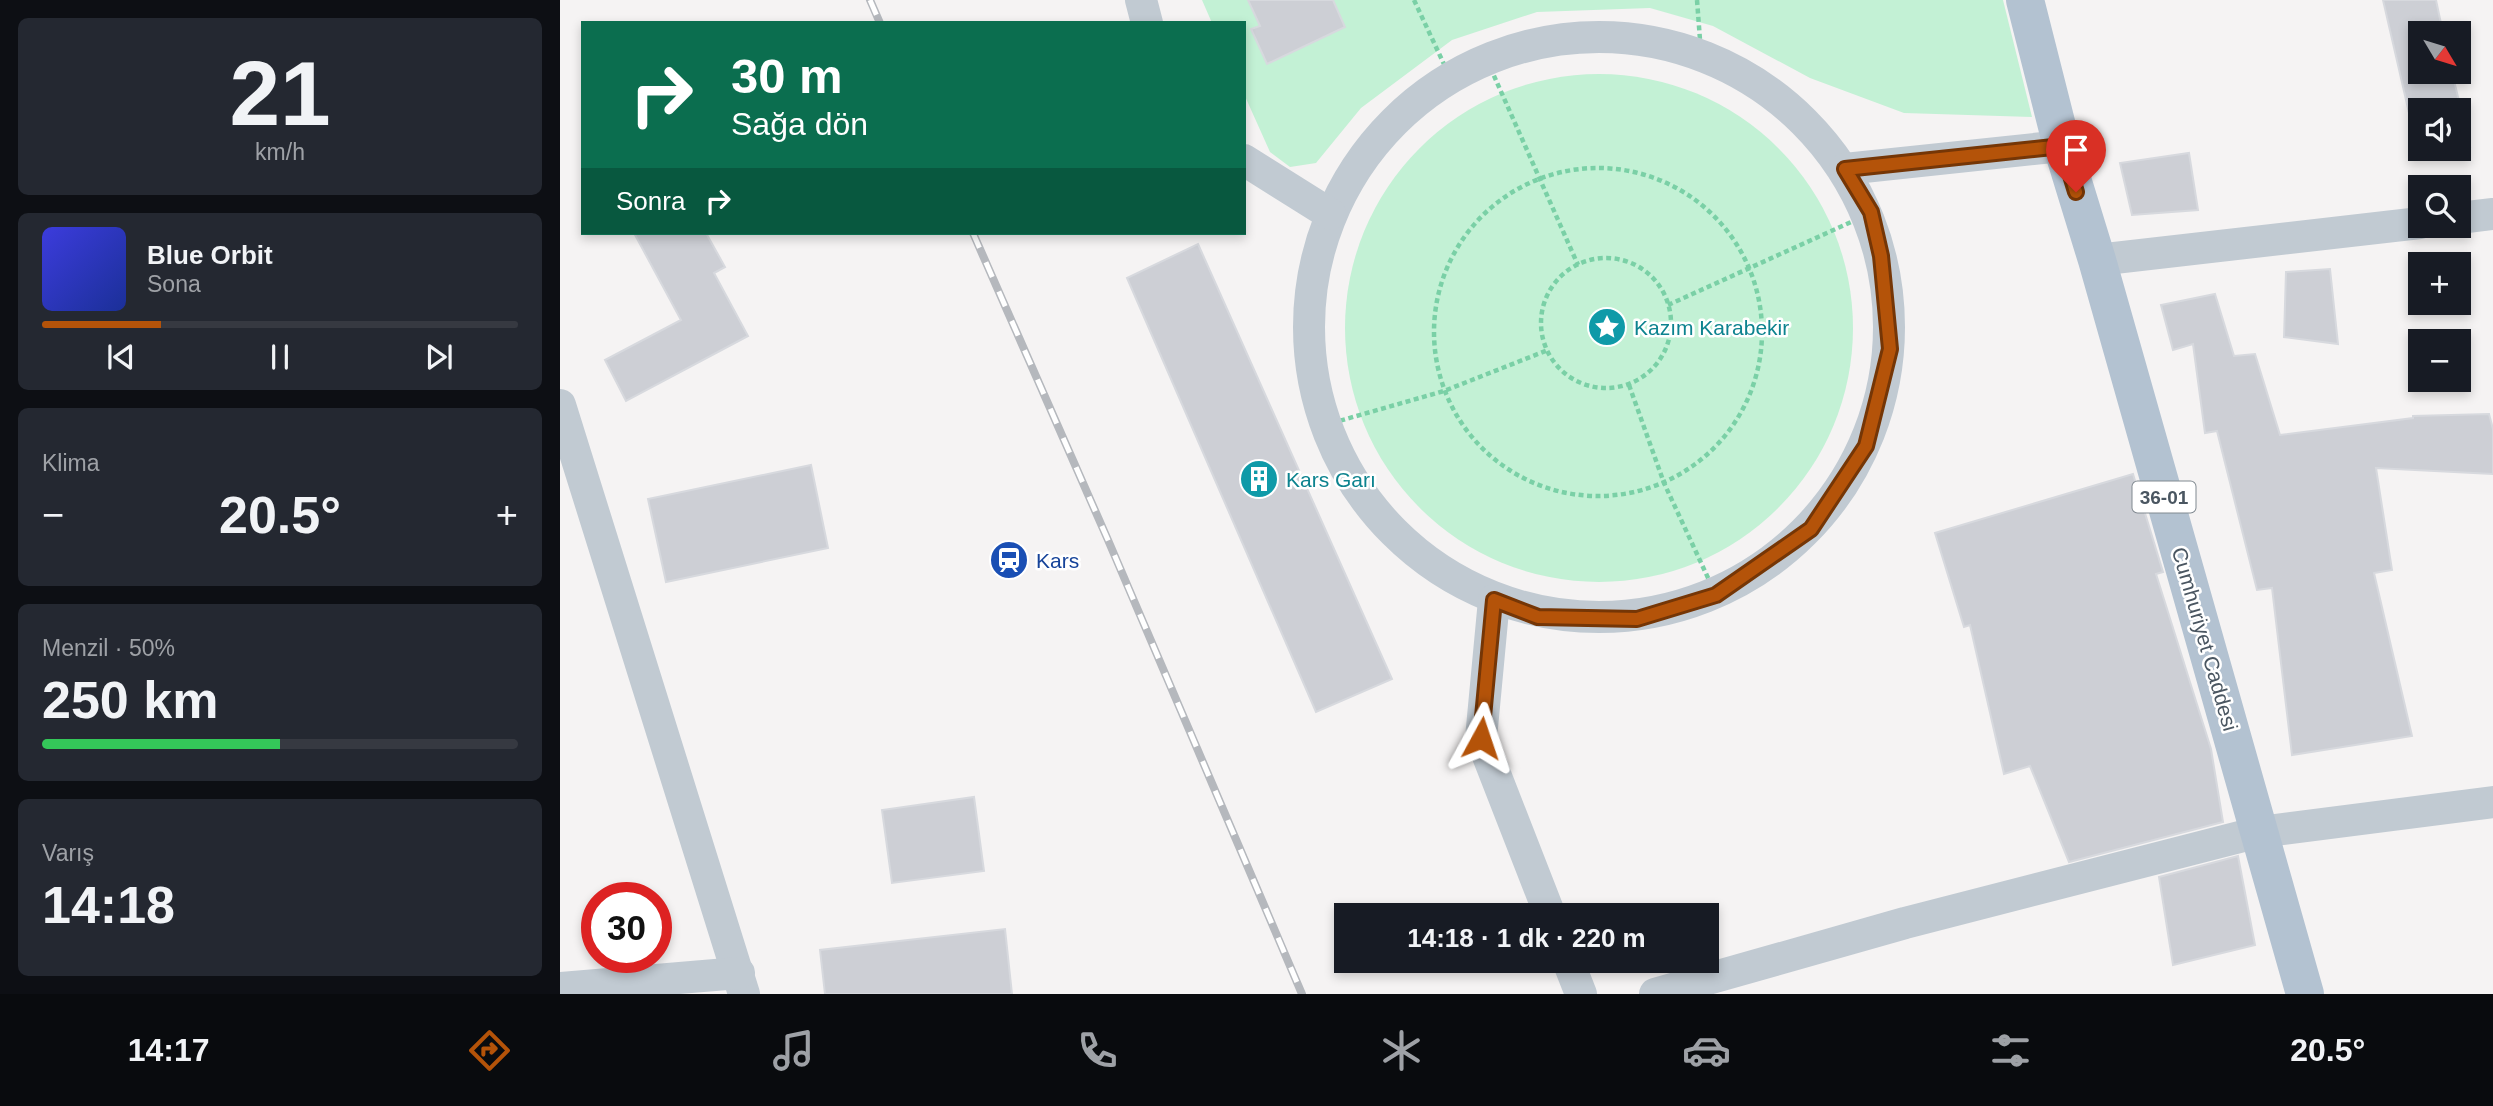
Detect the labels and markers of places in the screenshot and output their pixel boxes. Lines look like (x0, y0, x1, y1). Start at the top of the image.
pin (2046, 120, 2106, 192)
place icon: Kazım Karabekir (1586, 306, 1628, 348)
place label: Kazım Karabekir (1634, 316, 1789, 339)
building icon: Kars Garı (1238, 458, 1280, 500)
place label: Kars Garı (1286, 468, 1376, 491)
station icon: Kars (988, 539, 1030, 581)
place label: Kars (1036, 549, 1079, 572)

